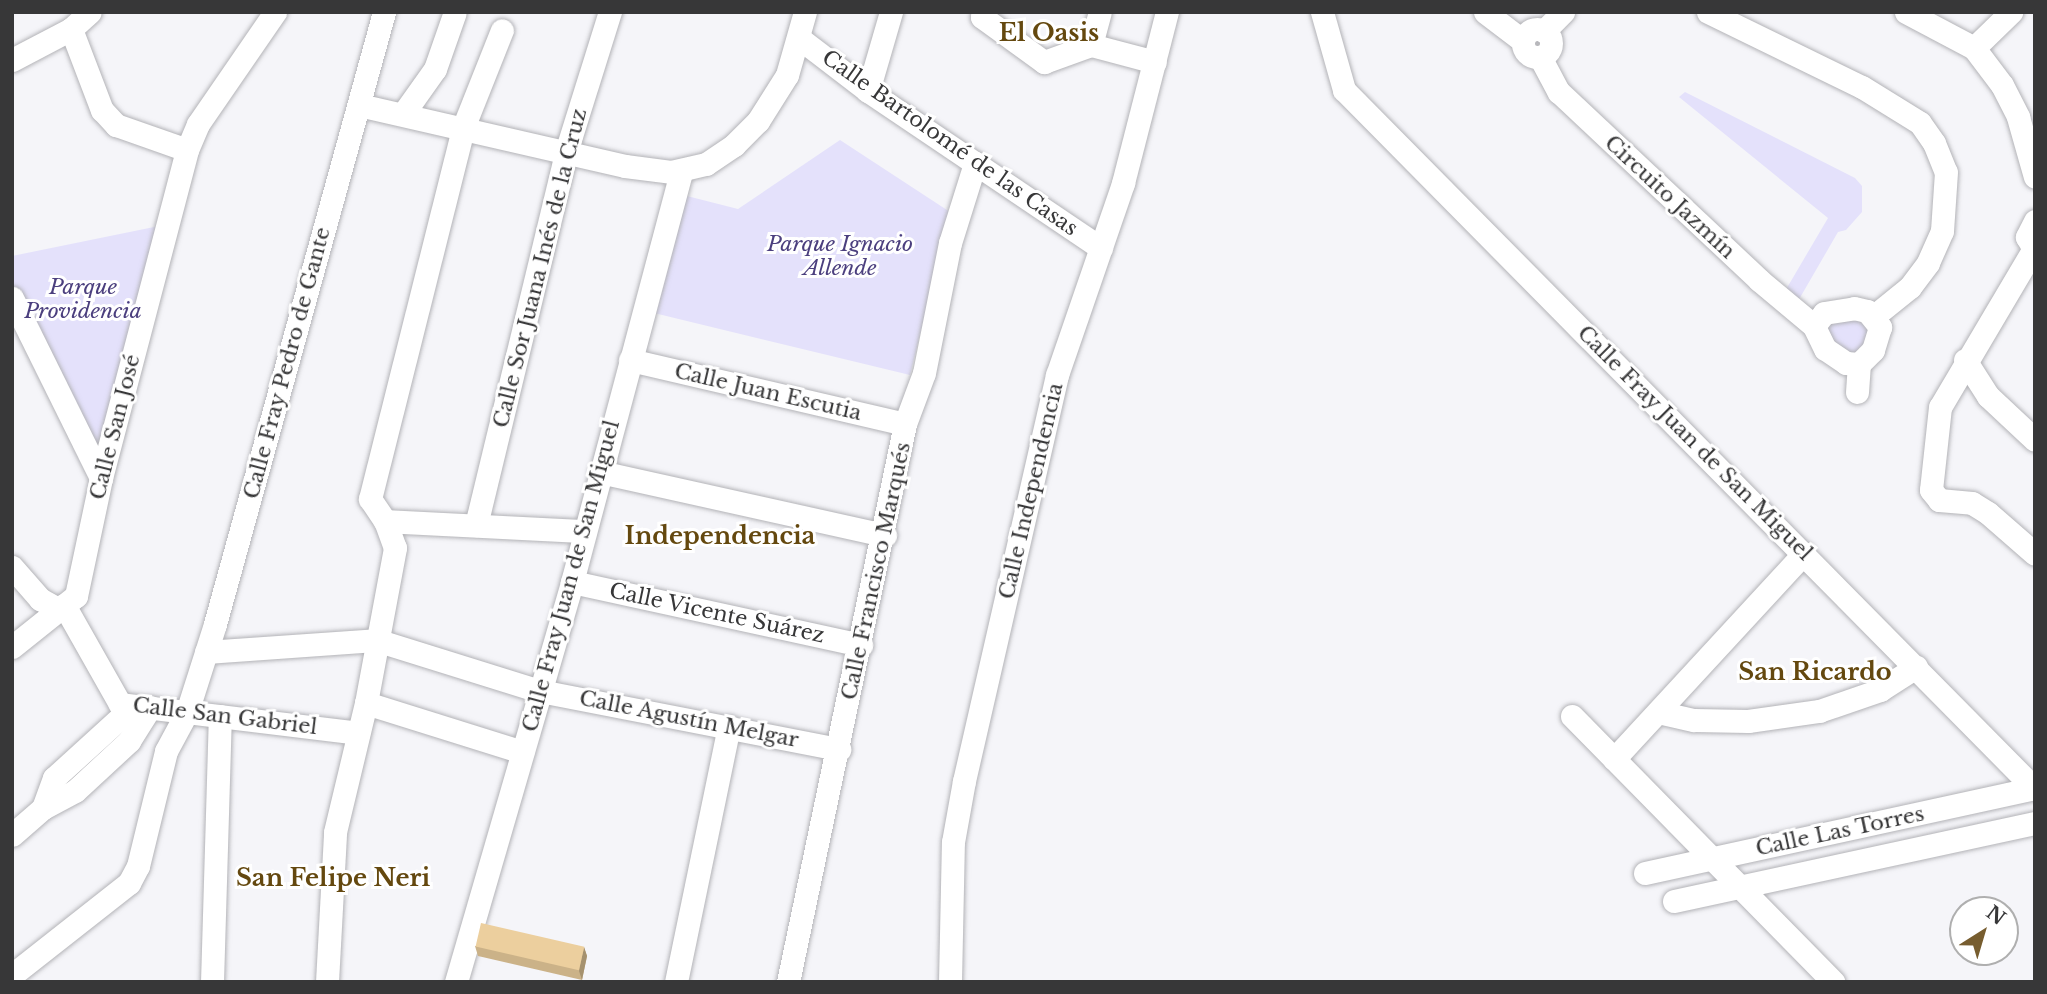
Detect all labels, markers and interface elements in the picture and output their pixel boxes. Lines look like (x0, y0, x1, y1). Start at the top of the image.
district label: El Oasis (999, 19, 1099, 47)
street label: Calle Bartolomé de las Casas (817, 45, 1083, 241)
street label: Calle Sor Juana Inés de la Cruz (488, 105, 592, 431)
street label: Circuito Jazmín (1600, 130, 1740, 264)
street label: Calle Fray Pedro de Gante (238, 224, 336, 502)
park label: Parque Ignacio Allende (767, 231, 913, 281)
park label: Parque Providencia (24, 274, 142, 324)
street label: Calle Fray Juan de San Miguel (1572, 320, 1818, 566)
street label: Calle San José (85, 352, 145, 502)
street label: Calle Juan Escutia (672, 358, 864, 426)
street label: Calle Independencia (994, 380, 1068, 602)
street label: Calle Fray Juan de San Miguel (517, 417, 625, 735)
street label: Calle Francisco Marqués (836, 440, 916, 702)
district label: Independencia (625, 522, 815, 550)
street label: Calle Vicente Suárez (607, 578, 827, 648)
district label: San Ricardo (1738, 658, 1892, 686)
street label: Calle Agustín Melgar (577, 685, 801, 753)
street label: Calle San Gabriel (131, 692, 319, 740)
street label: Calle Las Torres (1753, 801, 1927, 861)
district label: San Felipe Neri (236, 864, 430, 892)
north arrow (1949, 896, 2019, 966)
text: N (1982, 901, 2010, 930)

